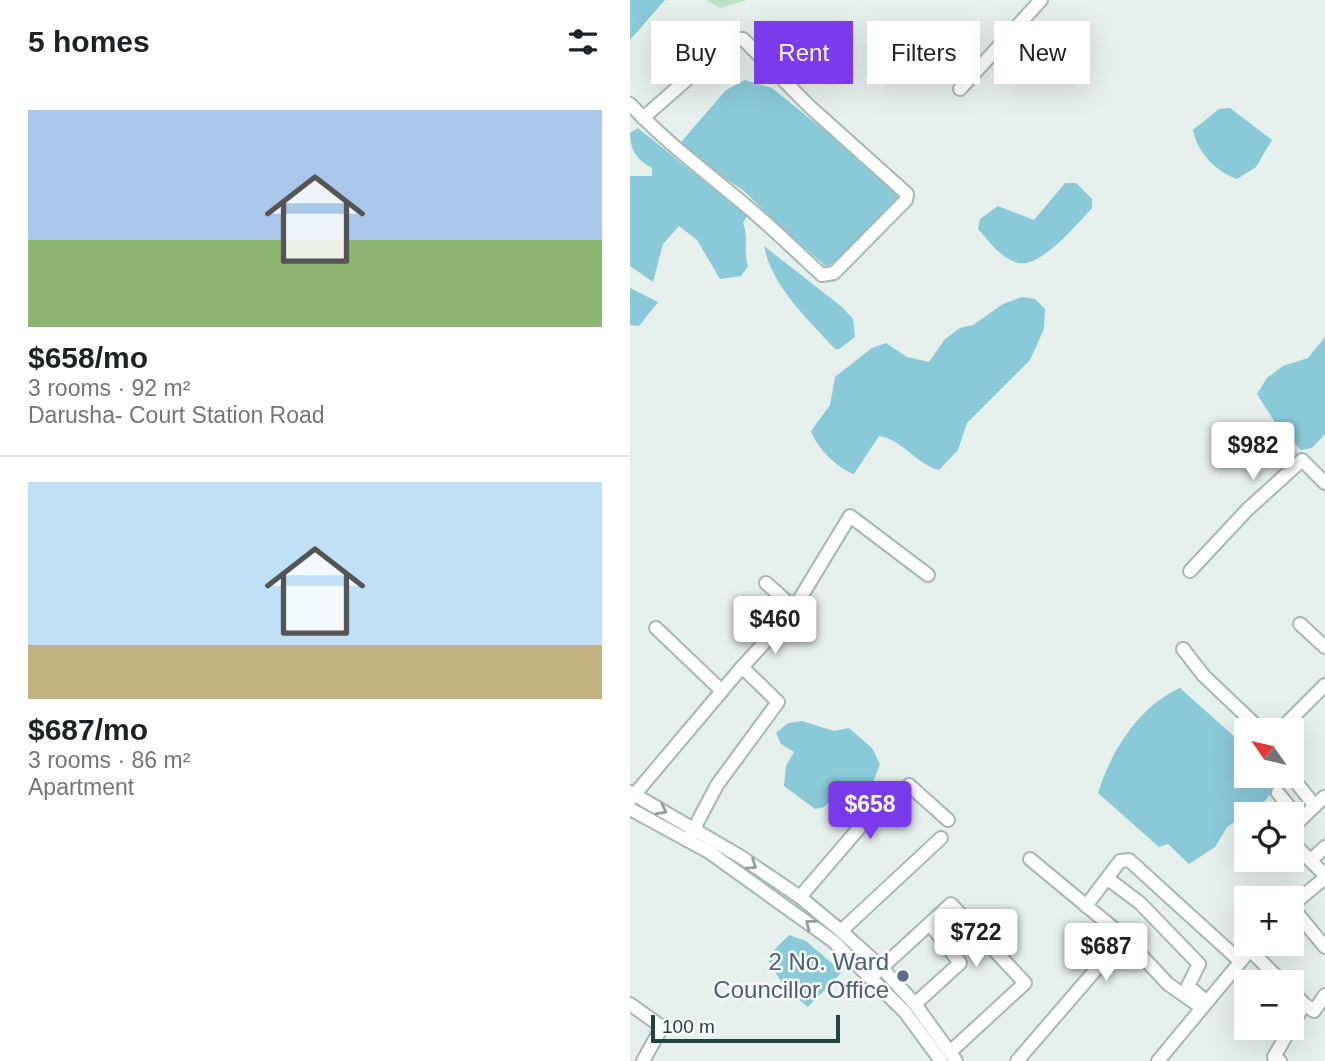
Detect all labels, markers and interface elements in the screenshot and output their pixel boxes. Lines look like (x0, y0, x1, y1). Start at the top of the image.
chip: Buy (651, 21, 740, 84)
chip: Rent (754, 21, 853, 84)
chip: Filters (867, 21, 980, 84)
chip: New (994, 21, 1090, 84)
icon: filters (564, 23, 602, 61)
text: 5 homes (28, 25, 150, 58)
icon: home (252, 156, 378, 282)
text: $658/mo (28, 341, 148, 374)
text: 3 rooms · 92 m² (28, 375, 190, 401)
text: Darusha- Court Station Road (28, 402, 325, 428)
pin: $982 (1212, 422, 1294, 482)
text: $982 (1227, 432, 1279, 458)
icon: home (252, 528, 378, 654)
pin: $460 (734, 596, 816, 656)
text: $460 (749, 606, 801, 632)
text: $687/mo (28, 713, 148, 746)
north arrow (1234, 718, 1304, 788)
map controls (1234, 718, 1304, 1040)
text: 3 rooms · 86 m² (28, 747, 190, 773)
text: Apartment (28, 774, 134, 800)
pin: $658 (829, 782, 911, 841)
text: $658 (844, 791, 896, 817)
one-way arrow (655, 802, 667, 815)
button: locate (1234, 802, 1304, 872)
one-way arrow (744, 857, 757, 869)
button: + (1234, 886, 1304, 956)
pin: $722 (935, 909, 1017, 969)
one-way arrow (805, 919, 818, 932)
text: $722 (950, 919, 1002, 945)
pin: $687 (1065, 923, 1147, 983)
text: $687 (1080, 933, 1132, 959)
place label: 2 No. Ward Councillor Office (713, 948, 889, 1003)
marker: 2 No. Ward Councillor Office (895, 968, 911, 984)
button: − (1234, 970, 1304, 1040)
scale bar (651, 1012, 840, 1044)
text: 100 m (662, 1016, 715, 1037)

